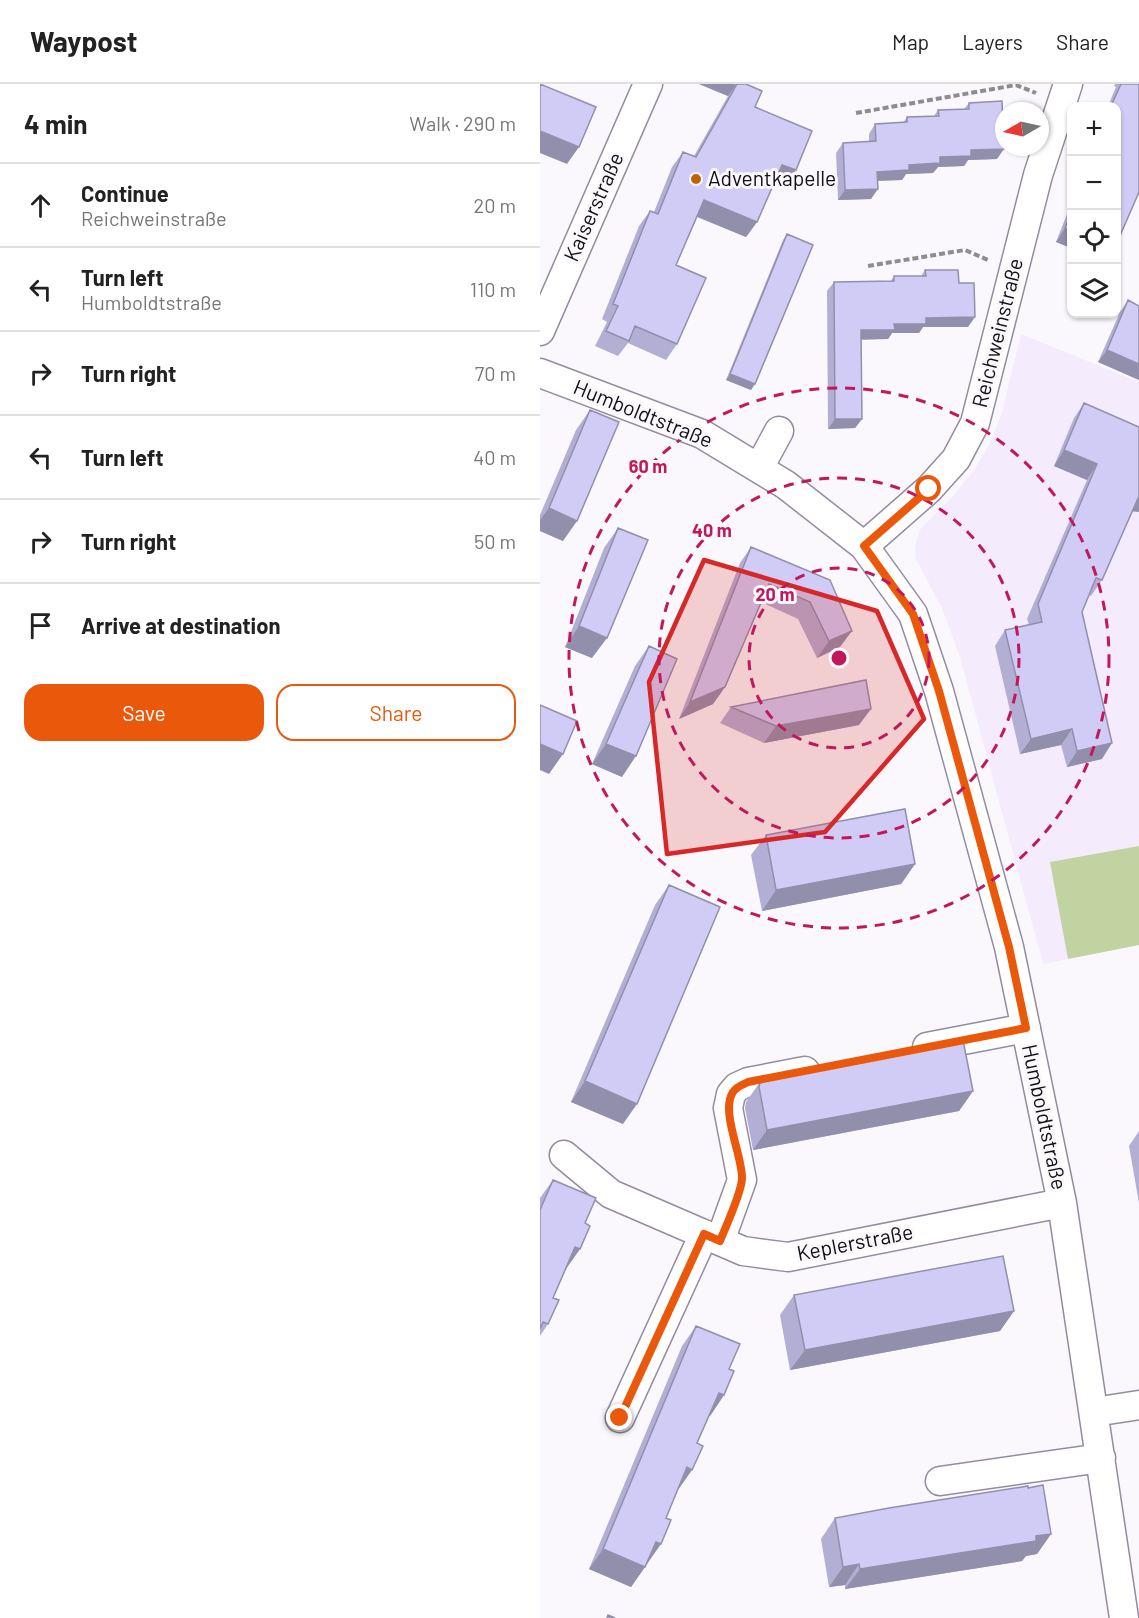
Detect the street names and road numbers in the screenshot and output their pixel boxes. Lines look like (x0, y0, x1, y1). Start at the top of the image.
street label: Kaiserstraße (557, 148, 628, 265)
street label: Reichweinstraße (966, 255, 1027, 410)
street label: Humboldtstraße (570, 373, 717, 452)
street label: Humboldtstraße (1018, 1042, 1073, 1192)
street label: Keplerstraße (794, 1218, 915, 1265)

